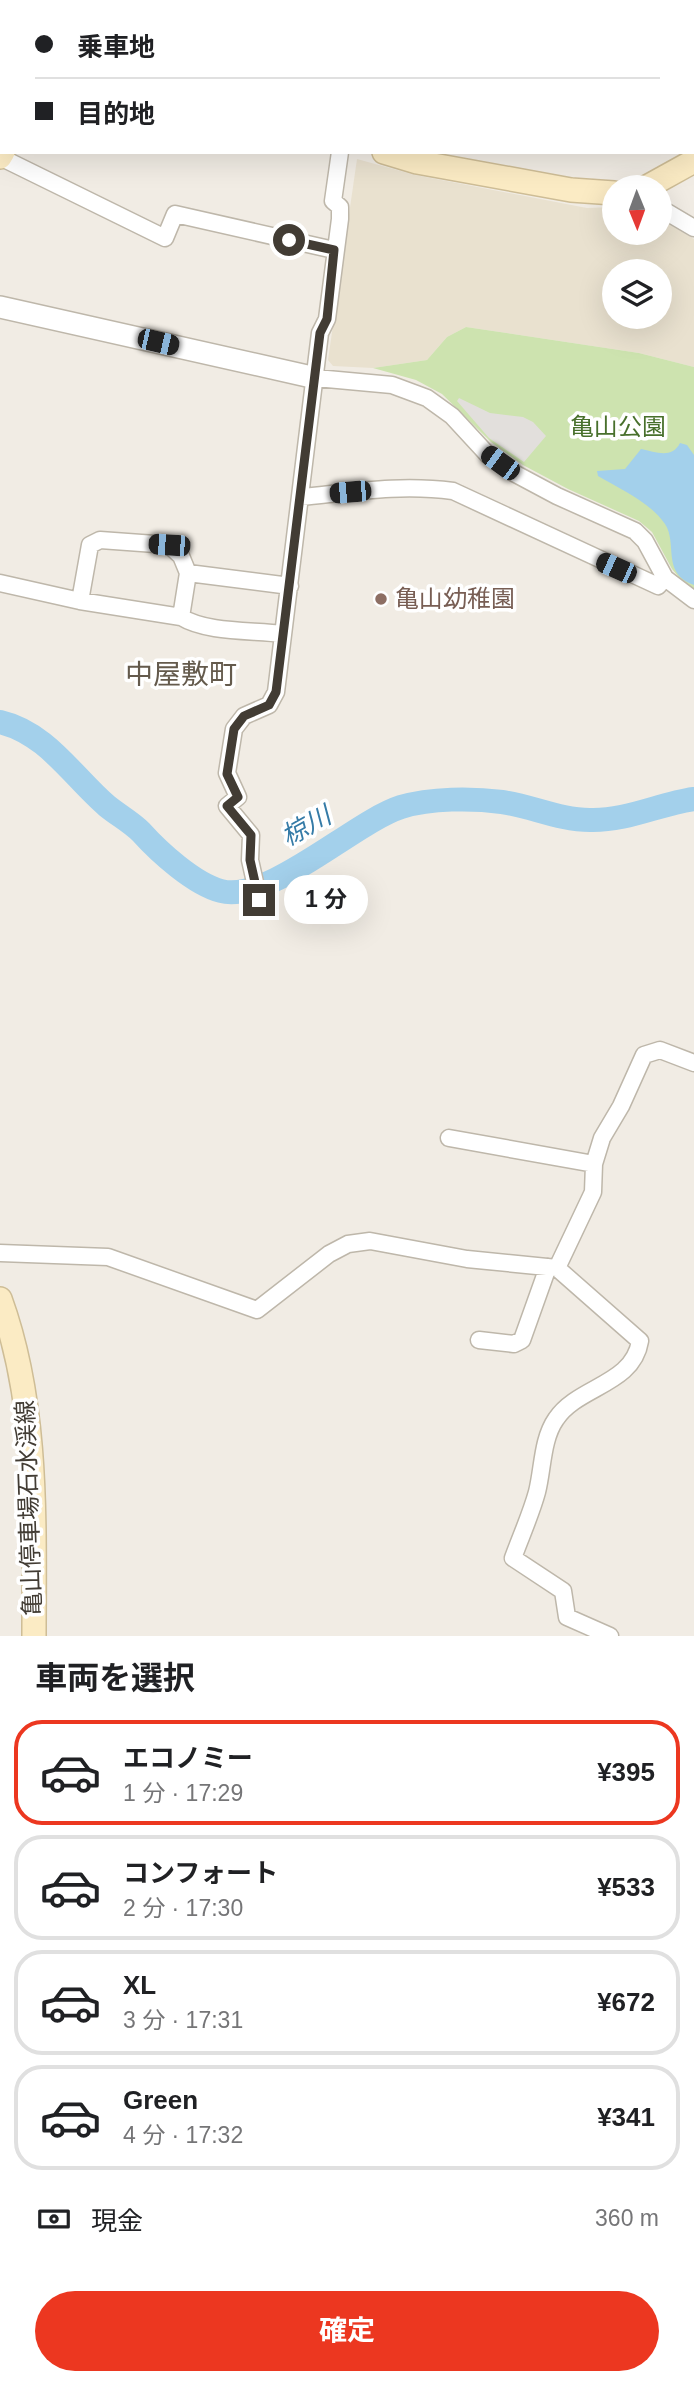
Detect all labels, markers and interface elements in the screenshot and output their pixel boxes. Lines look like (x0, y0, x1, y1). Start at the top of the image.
text: 乗車地 (77, 32, 155, 62)
text: 目的地 (77, 99, 155, 129)
north arrow (602, 175, 672, 245)
map controls (602, 175, 672, 329)
route start (273, 224, 305, 256)
button: layers (602, 259, 672, 329)
car (136, 327, 181, 357)
park label: 亀山公園 (570, 413, 666, 440)
car (477, 442, 524, 484)
car (329, 480, 372, 504)
car (148, 533, 191, 557)
car (593, 550, 640, 586)
place label: 亀山幼稚園 (395, 585, 515, 612)
marker: 亀山幼稚園 (373, 591, 389, 607)
district label: 中屋敷町 (125, 659, 237, 690)
water label: 椋川 (276, 799, 339, 852)
callout: 1 分 (284, 876, 368, 925)
route end (243, 884, 275, 916)
text: 1 分 (305, 886, 347, 912)
street label: 亀山停車場石水渓線 (11, 1400, 46, 1616)
text: 車両を選択 (35, 1660, 195, 1696)
icon: car (39, 1741, 102, 1804)
text: エコノミー (123, 1743, 253, 1773)
text: ¥395 (597, 1757, 655, 1787)
text: 1 分 · 17:29 (123, 1780, 243, 1806)
icon: car (39, 1856, 102, 1919)
text: コンフォート (123, 1858, 278, 1888)
text: ¥533 (597, 1872, 655, 1902)
text: 2 分 · 17:30 (123, 1895, 243, 1921)
text: XL (123, 1970, 156, 2000)
icon: car (39, 1971, 102, 2034)
text: ¥672 (597, 1987, 655, 2017)
text: 3 分 · 17:31 (123, 2007, 243, 2033)
text: Green (123, 2085, 198, 2115)
icon: car (39, 2086, 102, 2149)
text: ¥341 (597, 2102, 655, 2132)
text: 4 分 · 17:32 (123, 2122, 243, 2148)
icon: cash (35, 2200, 73, 2238)
text: 360 m (595, 2205, 659, 2231)
text: 現金 (91, 2206, 143, 2236)
button: 確定 (35, 2291, 659, 2371)

